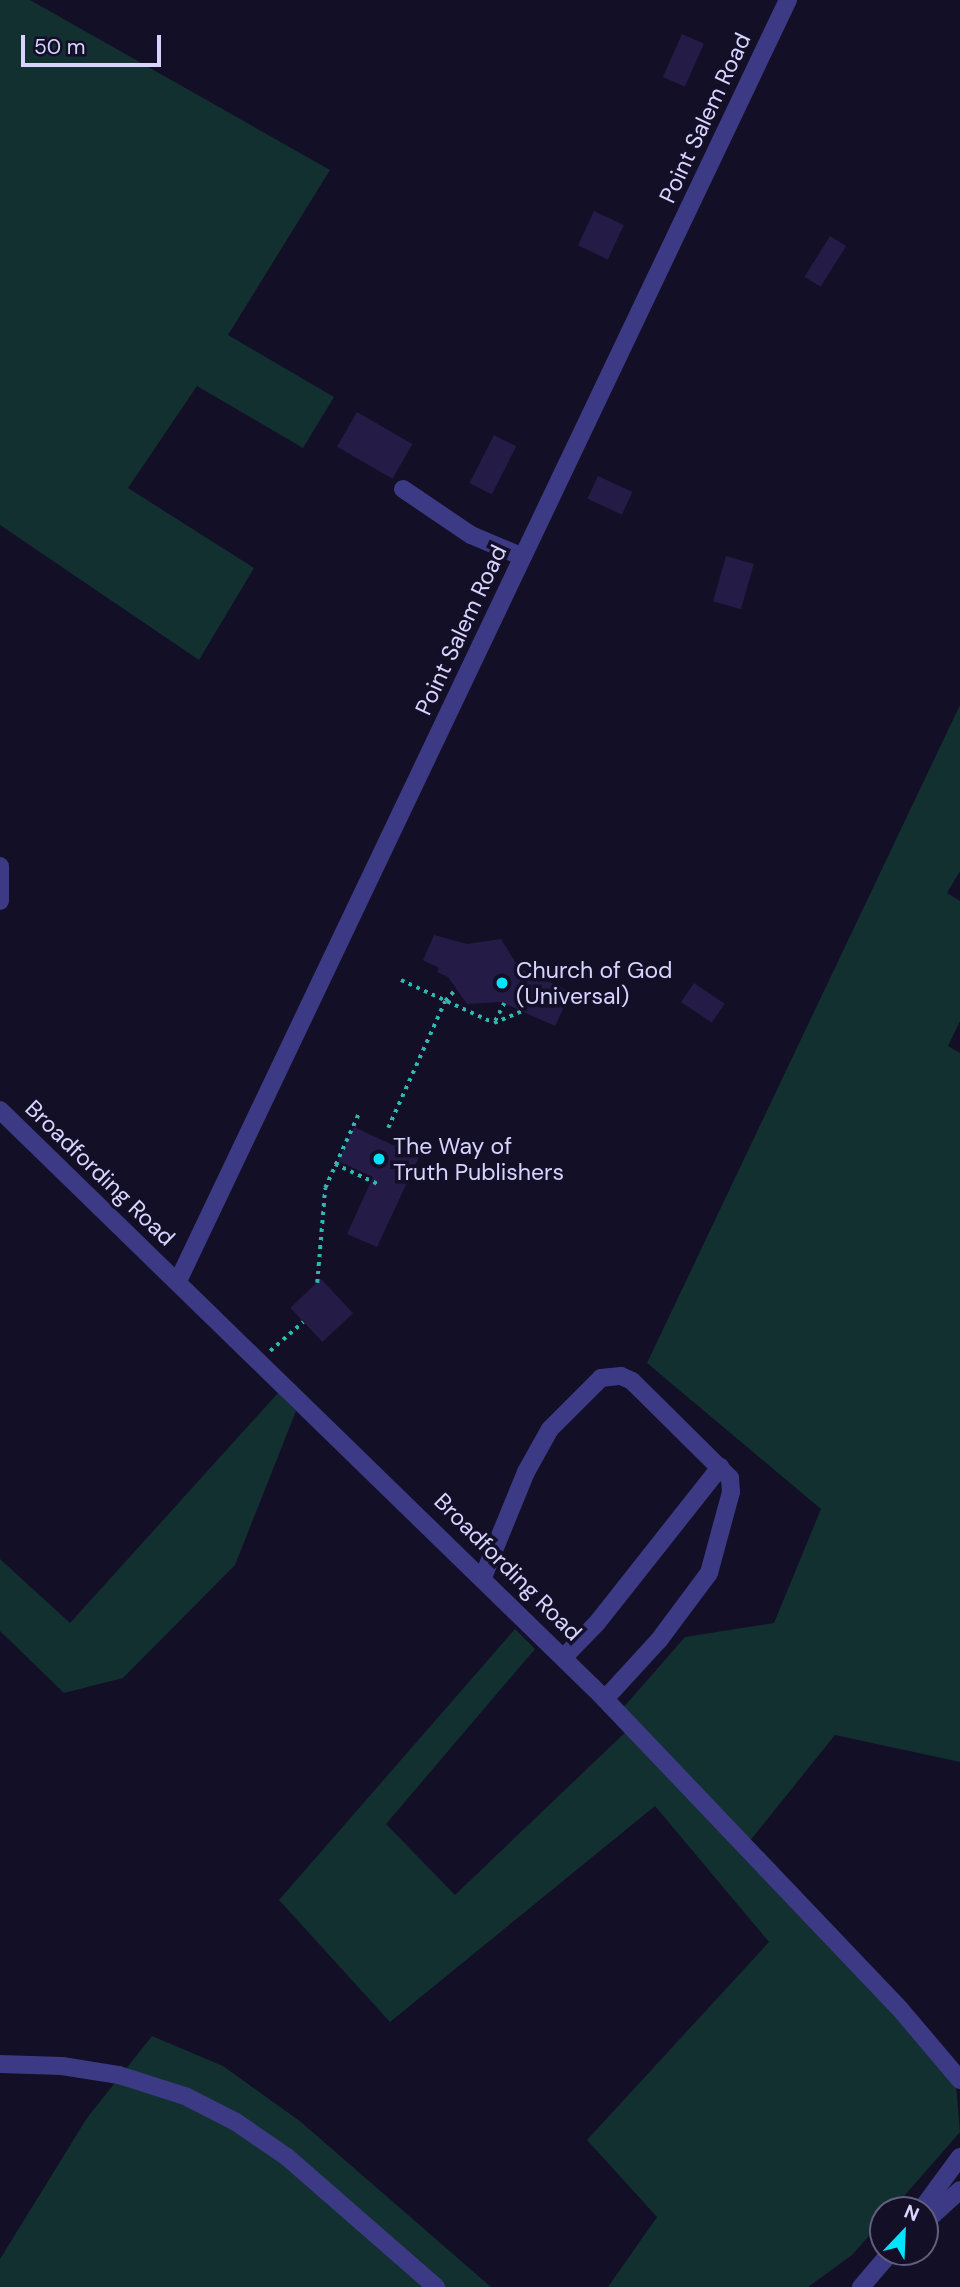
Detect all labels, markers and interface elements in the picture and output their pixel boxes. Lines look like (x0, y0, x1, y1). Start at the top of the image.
scale bar (24, 21, 164, 65)
street label: Point Salem Road (654, 29, 756, 207)
text: 50 m (34, 33, 85, 61)
street label: Point Salem Road (410, 541, 512, 719)
place label: Church of God (Universal) (516, 956, 673, 1010)
marker: Church of God (Universal) (494, 975, 510, 991)
street label: Broadfording Road (19, 1095, 181, 1251)
place label: The Way of Truth Publishers (393, 1132, 564, 1186)
marker: The Way of Truth Publishers (371, 1151, 387, 1167)
street label: Broadfording Road (429, 1488, 587, 1646)
north arrow (869, 2196, 939, 2266)
text: N (900, 2199, 923, 2227)

